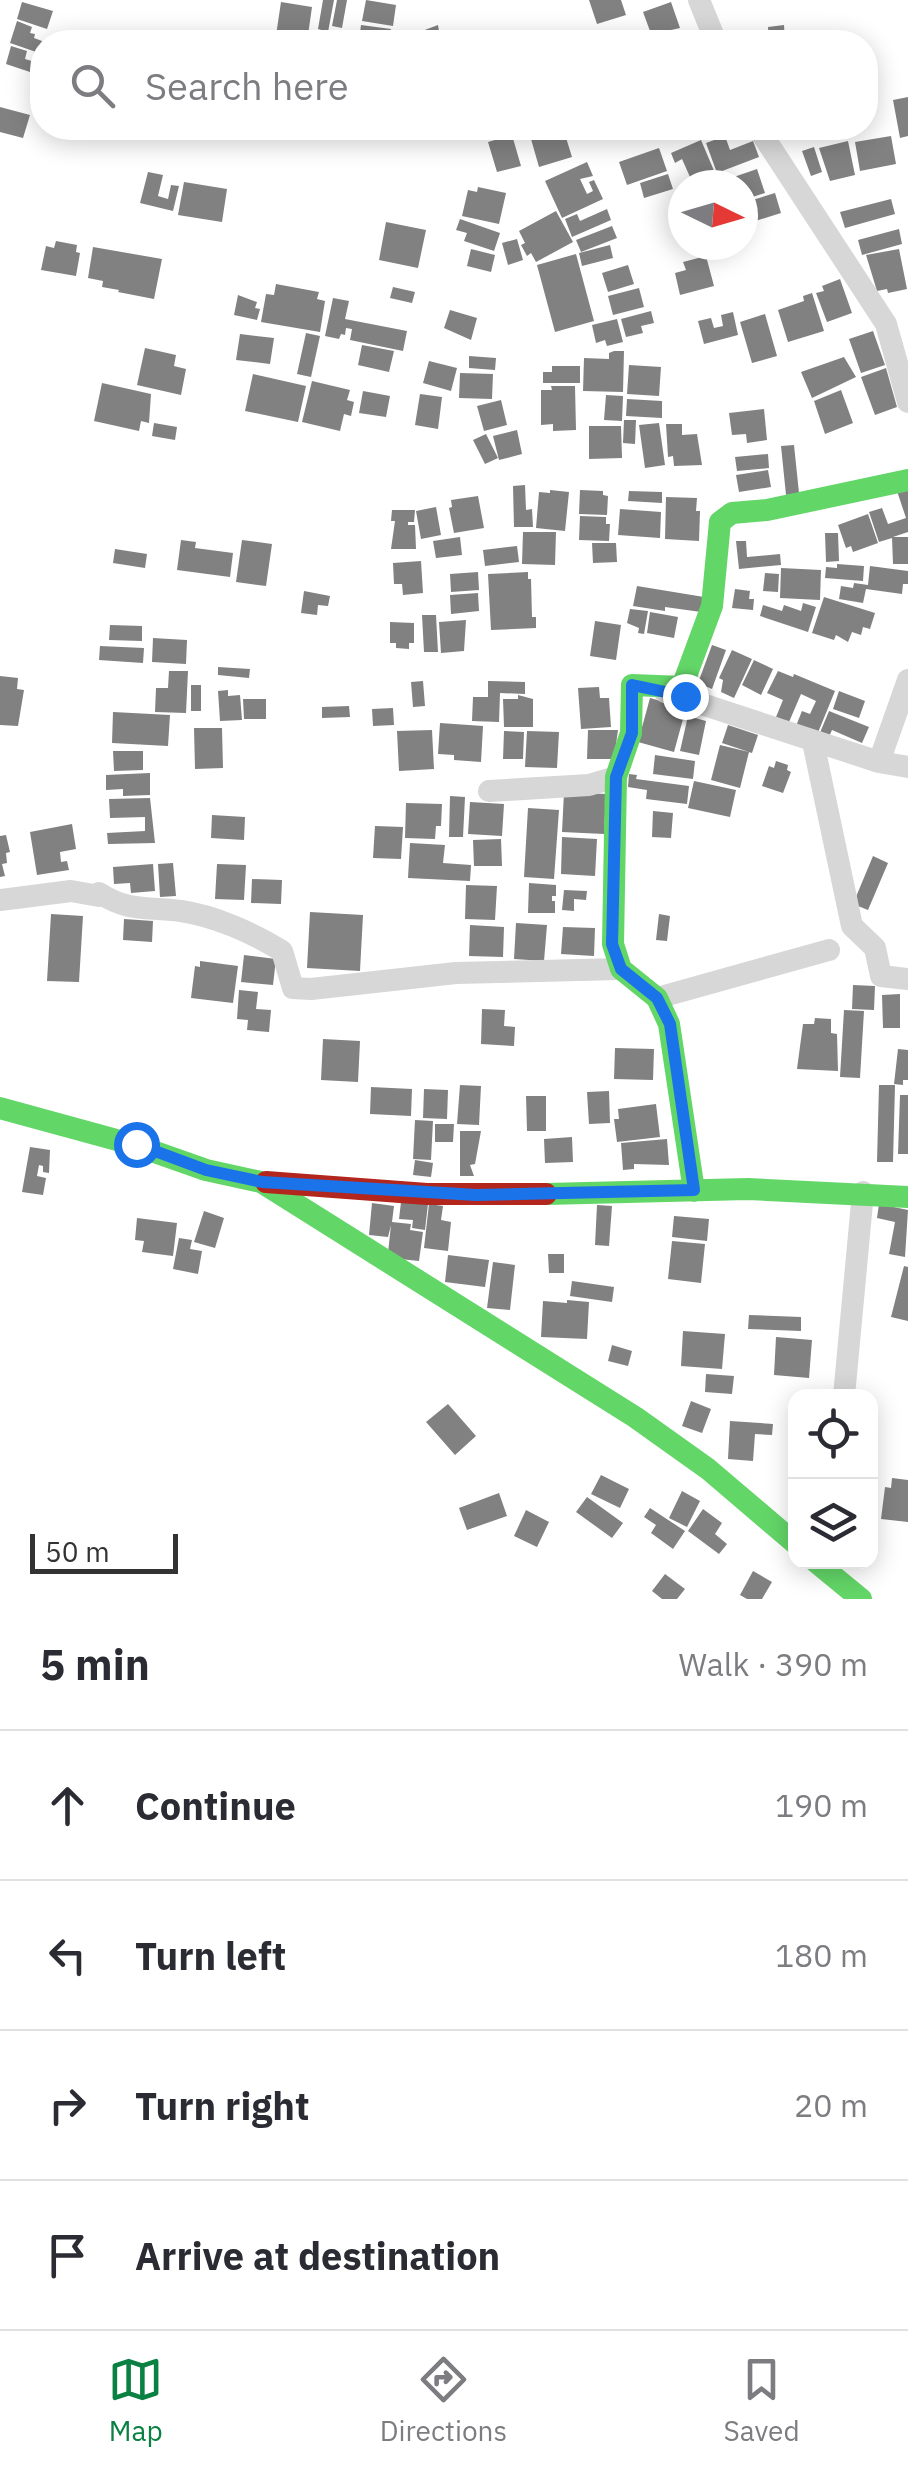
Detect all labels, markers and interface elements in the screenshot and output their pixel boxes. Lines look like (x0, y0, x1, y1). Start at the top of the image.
search box (30, 30, 878, 140)
icon: search (65, 58, 120, 113)
text: Search here (145, 61, 349, 110)
north arrow (668, 170, 758, 260)
route end (663, 674, 709, 720)
route start (114, 1122, 160, 1168)
map controls (788, 1389, 878, 1569)
button: locate (788, 1389, 878, 1479)
button: layers (788, 1479, 878, 1569)
scale bar (30, 1529, 178, 1574)
text: 50 m (45, 1533, 110, 1570)
text: 5 min (40, 1637, 150, 1692)
text: Walk · 390 m (679, 1643, 868, 1685)
icon: ahead (40, 1778, 95, 1833)
text: Continue (135, 1781, 296, 1830)
text: 190 m (775, 1784, 868, 1826)
icon: left (40, 1928, 95, 1983)
text: Turn left (135, 1931, 286, 1980)
text: 180 m (775, 1934, 868, 1976)
icon: right (40, 2078, 95, 2133)
text: Turn right (135, 2081, 310, 2130)
text: 20 m (794, 2084, 868, 2126)
icon: arrive (40, 2228, 95, 2283)
text: Arrive at destination (135, 2231, 500, 2280)
tab: Map (108, 2352, 163, 2449)
tab: Directions (380, 2352, 507, 2449)
tab: Saved (724, 2352, 800, 2449)

